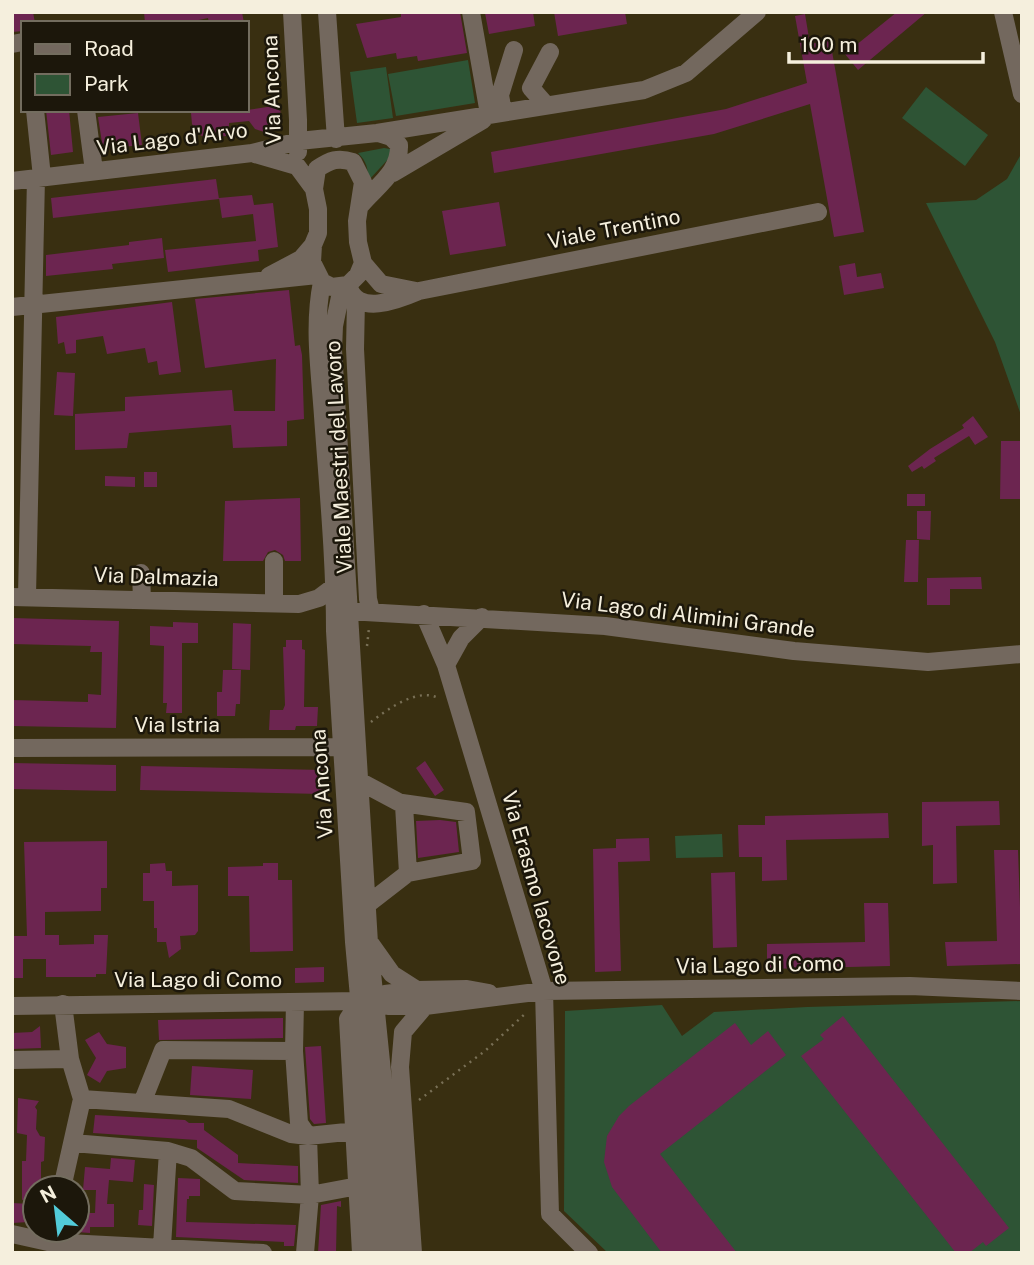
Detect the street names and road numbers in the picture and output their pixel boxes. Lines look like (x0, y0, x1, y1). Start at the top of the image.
street label: Via Ancona (257, 35, 286, 145)
street label: Via Lago d'Arvo (95, 117, 249, 160)
street label: Viale Trentino (545, 203, 682, 254)
street label: Viale Maestri del Lavoro (320, 340, 357, 574)
street label: Via Dalmazia (93, 562, 219, 591)
street label: Via Lago di Alimini Grande (560, 587, 816, 642)
street label: Via Istria (134, 712, 220, 737)
street label: Via Ancona (305, 728, 338, 840)
street label: Via Erasmo Iacovone (497, 788, 576, 988)
street label: Via Lago di Como (676, 951, 844, 978)
street label: Via Lago di Como (114, 967, 282, 992)

